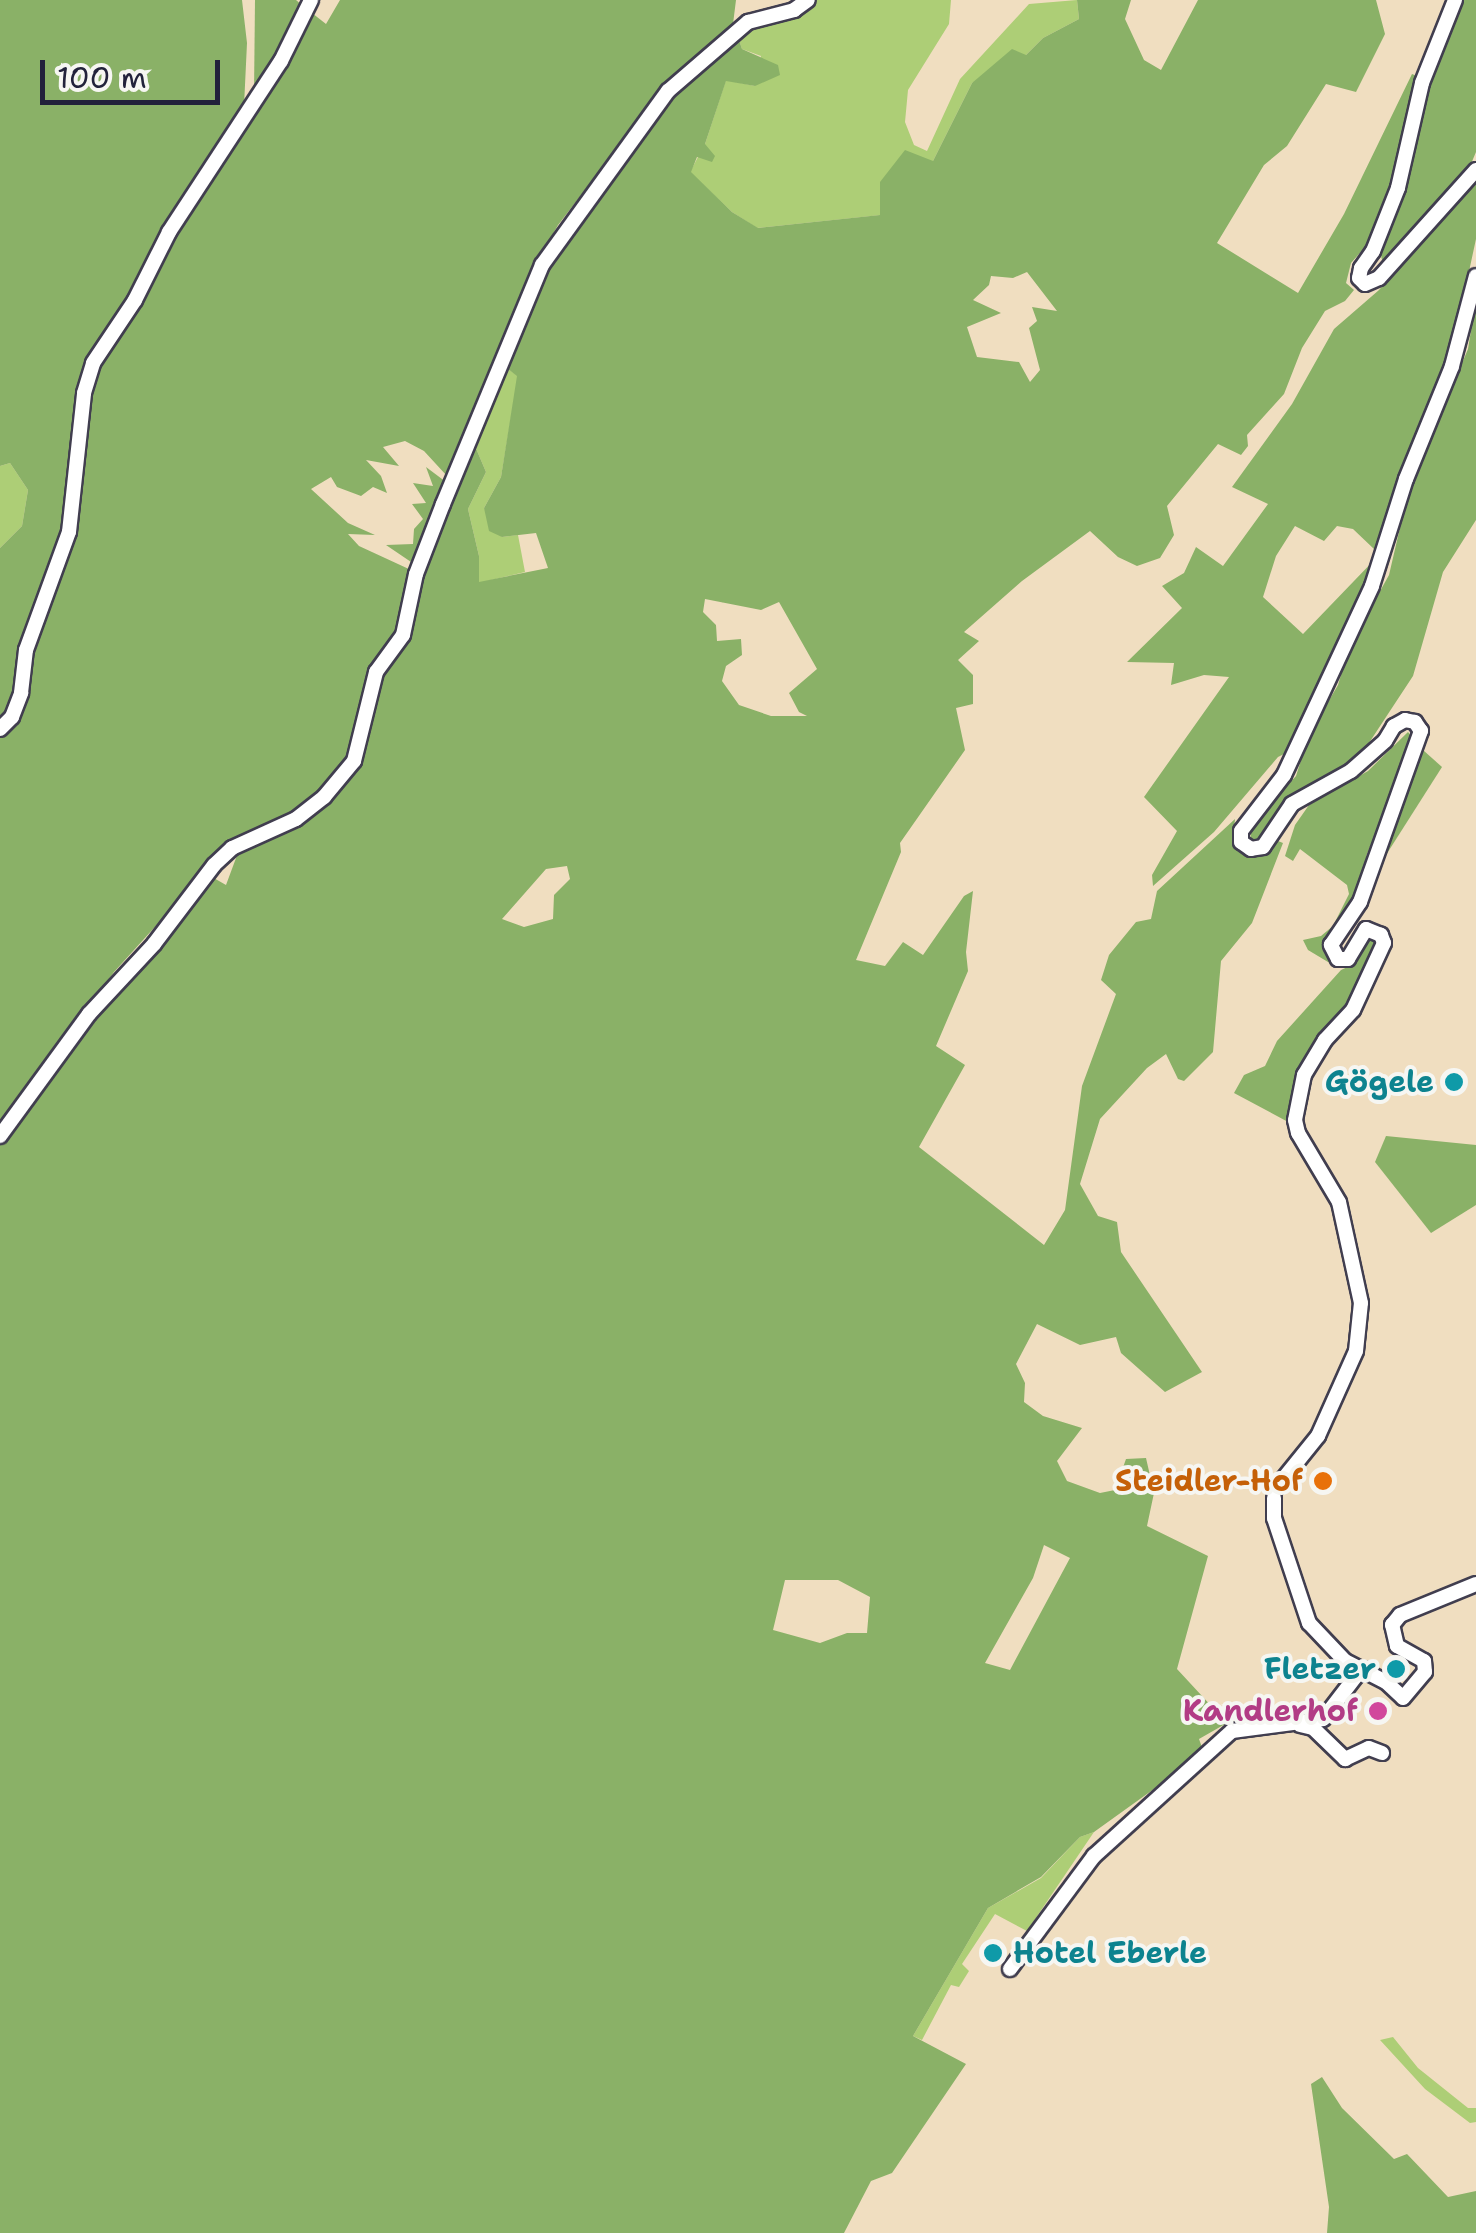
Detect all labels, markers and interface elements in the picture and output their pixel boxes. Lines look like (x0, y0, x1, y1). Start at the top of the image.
scale bar (45, 40, 225, 102)
text: 100 m (57, 57, 147, 98)
place label: Gögele (1325, 1064, 1434, 1100)
marker: Gögele (1443, 1071, 1465, 1093)
place label: Steidler-Hof (1115, 1463, 1303, 1499)
marker: Steidler-Hof (1312, 1470, 1334, 1492)
place label: Fletzer (1264, 1651, 1376, 1687)
marker: Fletzer (1385, 1658, 1407, 1680)
place label: Kandlerhof (1183, 1693, 1358, 1729)
marker: Kandlerhof (1367, 1700, 1389, 1722)
place label: Hotel Eberle (1013, 1935, 1207, 1971)
marker: Hotel Eberle (982, 1942, 1004, 1964)

